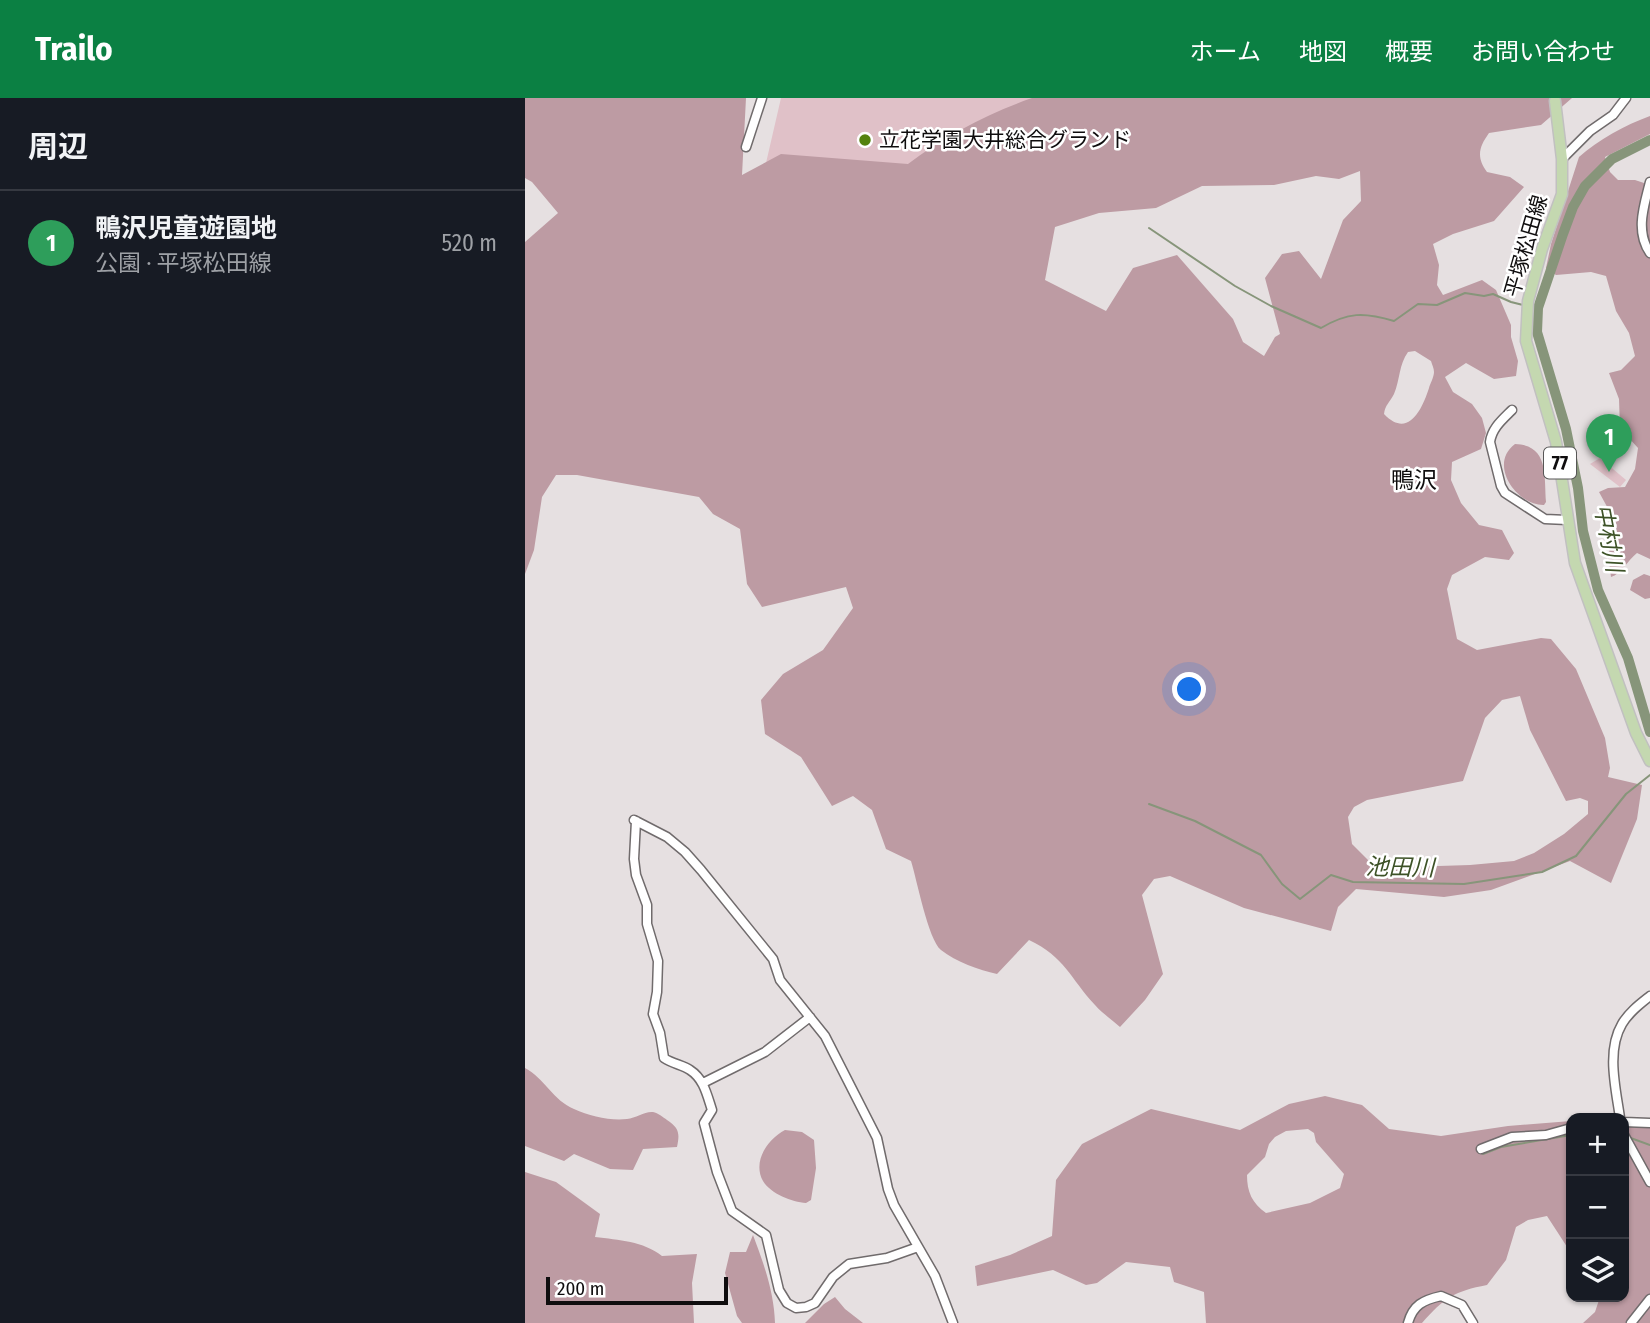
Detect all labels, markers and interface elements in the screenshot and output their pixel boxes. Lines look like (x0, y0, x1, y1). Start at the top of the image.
text: Trailo (35, 29, 113, 69)
text: ホーム (1190, 38, 1261, 66)
text: 地図 (1299, 38, 1347, 66)
text: 概要 (1385, 38, 1433, 66)
text: お問い合わせ (1471, 38, 1615, 66)
place label: 立花学園大井総合グランド (879, 127, 1131, 153)
text: 周辺 (28, 129, 88, 165)
marker: 立花学園大井総合グランド (857, 132, 873, 148)
street label: 平塚松田線 (1499, 192, 1553, 300)
text: 鴨沢児童遊園地 (95, 213, 277, 244)
text: 1 (46, 229, 56, 257)
text: 520 m (441, 229, 497, 257)
text: 公園 · 平塚松田線 (95, 249, 272, 277)
pin: 1 (1586, 414, 1632, 472)
road number: 77 (1544, 448, 1576, 478)
district label: 鴨沢 (1391, 466, 1437, 494)
water label: 中村川 (1589, 501, 1630, 577)
your location (1172, 672, 1206, 706)
water label: 池田川 (1365, 852, 1438, 882)
map controls (1566, 1113, 1629, 1302)
button: + (1566, 1113, 1629, 1176)
button: − (1566, 1176, 1629, 1239)
button: layers (1566, 1239, 1629, 1302)
scale bar (546, 1274, 728, 1306)
text: 200 m (557, 1277, 604, 1300)

